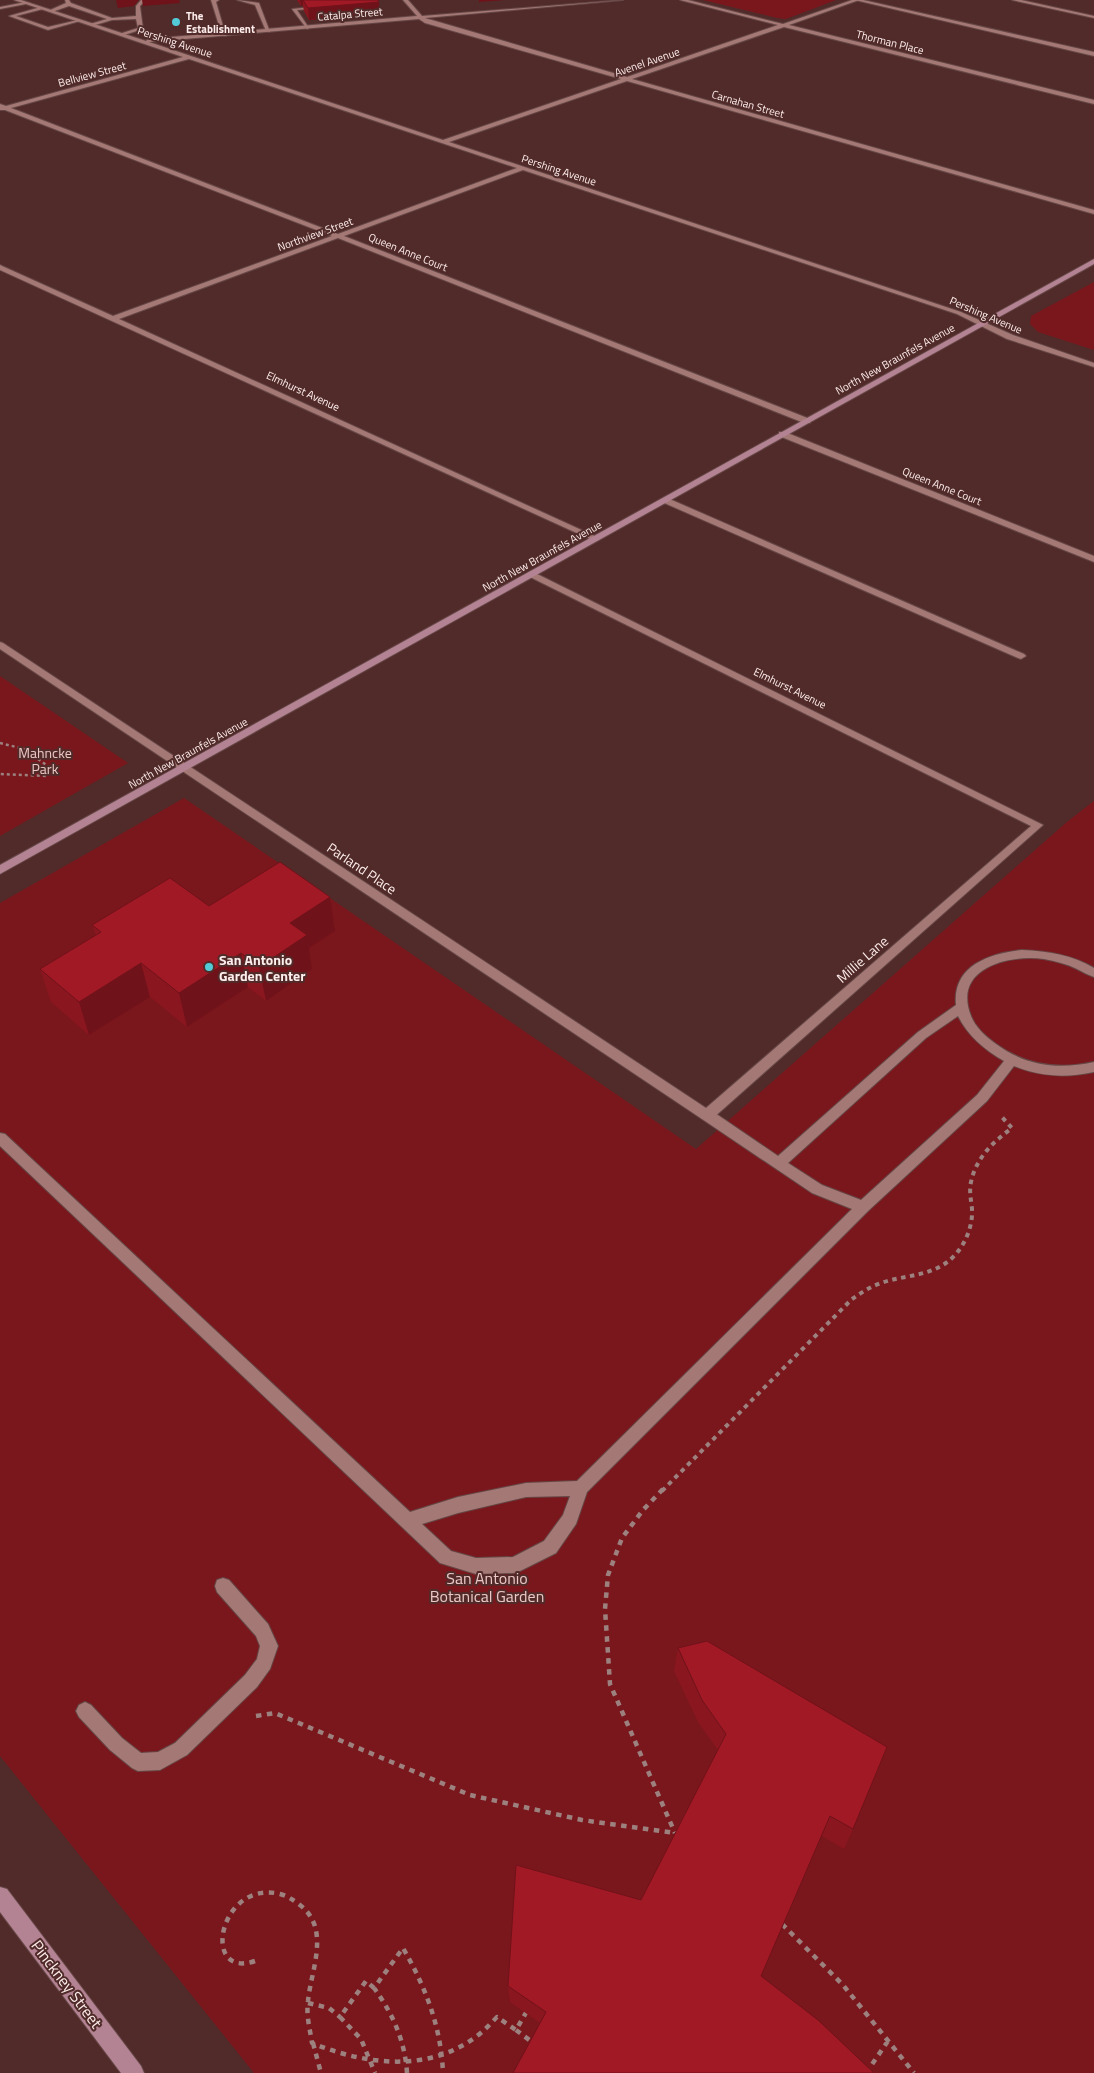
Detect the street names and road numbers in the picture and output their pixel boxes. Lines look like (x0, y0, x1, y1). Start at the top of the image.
street label: Catalpa Street (317, 3, 383, 25)
street label: Pershing Avenue (136, 22, 215, 62)
street label: Thorman Place (854, 26, 926, 58)
street label: Avenel Avenue (612, 43, 682, 81)
street label: Bellview Street (56, 57, 128, 91)
street label: Carnahan Street (710, 86, 786, 122)
street label: Pershing Avenue (520, 150, 599, 190)
street label: Northview Street (275, 213, 355, 255)
street label: Queen Anne Court (366, 229, 450, 275)
street label: Pershing Avenue (947, 292, 1025, 338)
street label: North New Braunfels Avenue (832, 319, 958, 399)
street label: Elmhurst Avenue (264, 367, 343, 415)
street label: Queen Anne Court (900, 463, 984, 509)
street label: North New Braunfels Avenue (479, 516, 605, 596)
street label: Elmhurst Avenue (751, 663, 829, 713)
street label: North New Braunfels Avenue (125, 713, 251, 793)
street label: Parland Place (323, 837, 401, 899)
street label: Millie Lane (831, 930, 893, 988)
street label: Pinckney Street (26, 1935, 108, 2034)

